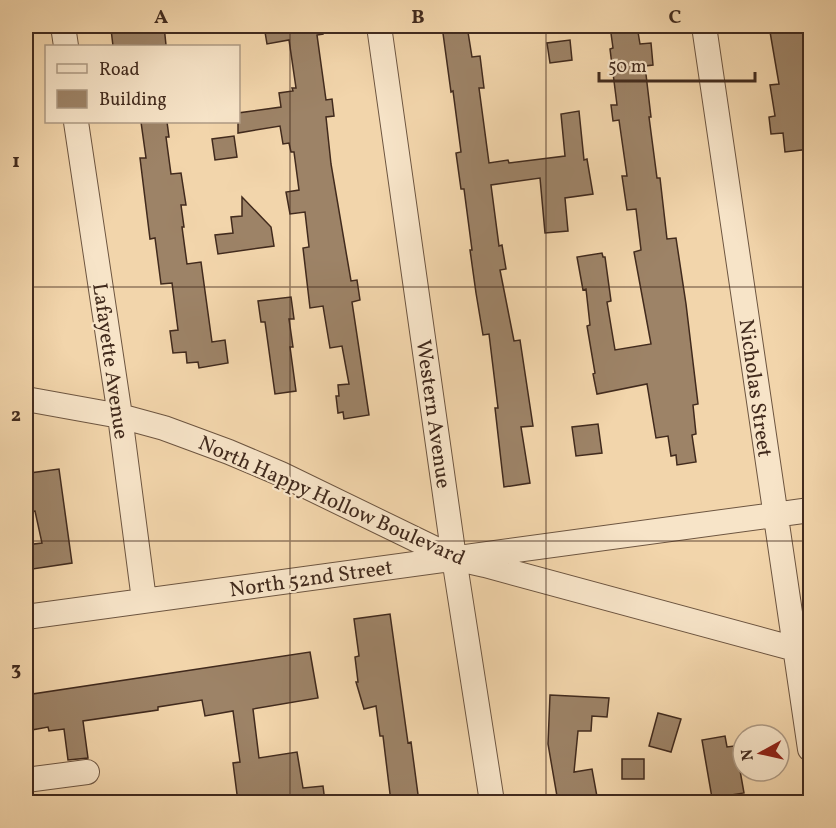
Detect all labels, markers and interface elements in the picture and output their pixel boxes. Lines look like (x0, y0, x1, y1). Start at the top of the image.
text: A (154, 4, 168, 32)
text: B (411, 4, 425, 32)
text: C (669, 4, 682, 32)
legend (45, 45, 240, 123)
scale bar (599, 45, 755, 83)
text: 50 m (608, 55, 647, 80)
text: Road (99, 58, 140, 83)
text: Building (99, 88, 167, 113)
text: 1 (12, 148, 20, 176)
street label: Lafayette Avenue (84, 281, 135, 441)
street label: Nicholas Street (730, 317, 779, 459)
street label: Western Avenue (408, 338, 457, 490)
text: 2 (11, 402, 21, 430)
street label: North Happy Hollow Boulevard (193, 429, 469, 573)
street label: North 52nd Street (228, 554, 395, 605)
text: 3 (11, 656, 21, 684)
north arrow (731, 723, 791, 783)
text: N (736, 747, 760, 762)

